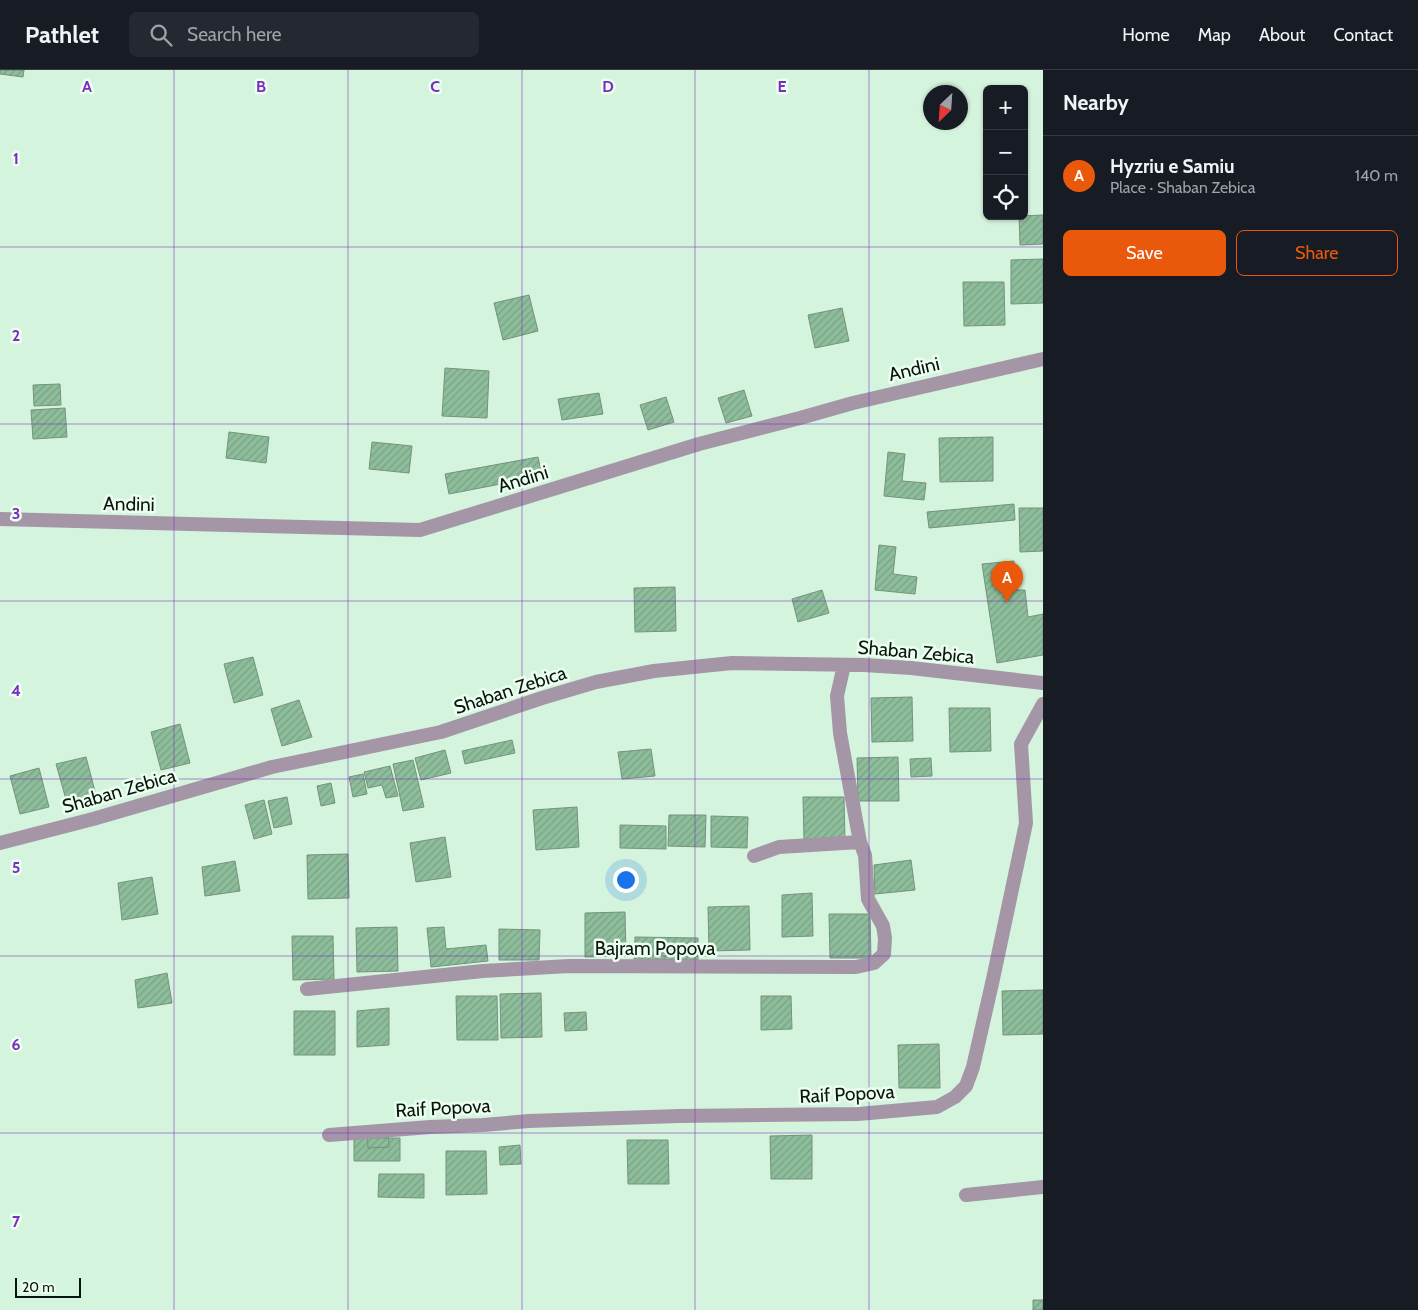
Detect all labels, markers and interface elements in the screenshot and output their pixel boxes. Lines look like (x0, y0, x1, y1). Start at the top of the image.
search box (129, 12, 479, 57)
text: Pathlet (25, 20, 99, 49)
icon: search (147, 21, 175, 49)
text: Search here (187, 23, 281, 46)
text: Home (1122, 24, 1170, 46)
text: Map (1198, 24, 1231, 46)
text: About (1259, 24, 1305, 46)
text: Contact (1333, 24, 1393, 46)
text: A (82, 77, 92, 96)
text: B (256, 77, 266, 96)
text: C (430, 77, 440, 96)
text: D (602, 77, 614, 96)
text: E (777, 77, 787, 96)
north arrow (923, 85, 968, 130)
map controls (983, 85, 1028, 220)
button: + (983, 85, 1028, 130)
text: Nearby (1063, 90, 1129, 115)
button: − (983, 130, 1028, 175)
text: 1 (13, 149, 19, 168)
text: Hyzriu e Samiu (1110, 155, 1235, 178)
text: A (1074, 166, 1084, 185)
text: 140 m (1355, 166, 1398, 185)
button: locate (983, 175, 1028, 220)
text: Place · Shaban Zebica (1110, 178, 1255, 197)
button: Save (1063, 230, 1226, 276)
button: Share (1236, 230, 1398, 276)
text: 2 (12, 326, 20, 345)
street label: Andini (886, 352, 942, 386)
street label: Andini (495, 460, 551, 498)
street label: Andini (103, 492, 155, 516)
text: 3 (12, 504, 20, 523)
pin: A (991, 561, 1023, 602)
street label: Shaban Zebica (857, 635, 975, 669)
street label: Shaban Zebica (451, 661, 569, 719)
text: 4 (11, 681, 21, 700)
street label: Shaban Zebica (60, 764, 178, 818)
text: 5 (12, 858, 20, 877)
your location (613, 867, 639, 893)
street label: Bajram Popova (595, 937, 715, 960)
text: 6 (12, 1035, 21, 1054)
street label: Raif Popova (799, 1080, 895, 1108)
street label: Raif Popova (395, 1094, 491, 1122)
text: 7 (12, 1212, 21, 1231)
scale bar (15, 1275, 81, 1298)
text: 20 m (22, 1278, 55, 1296)

